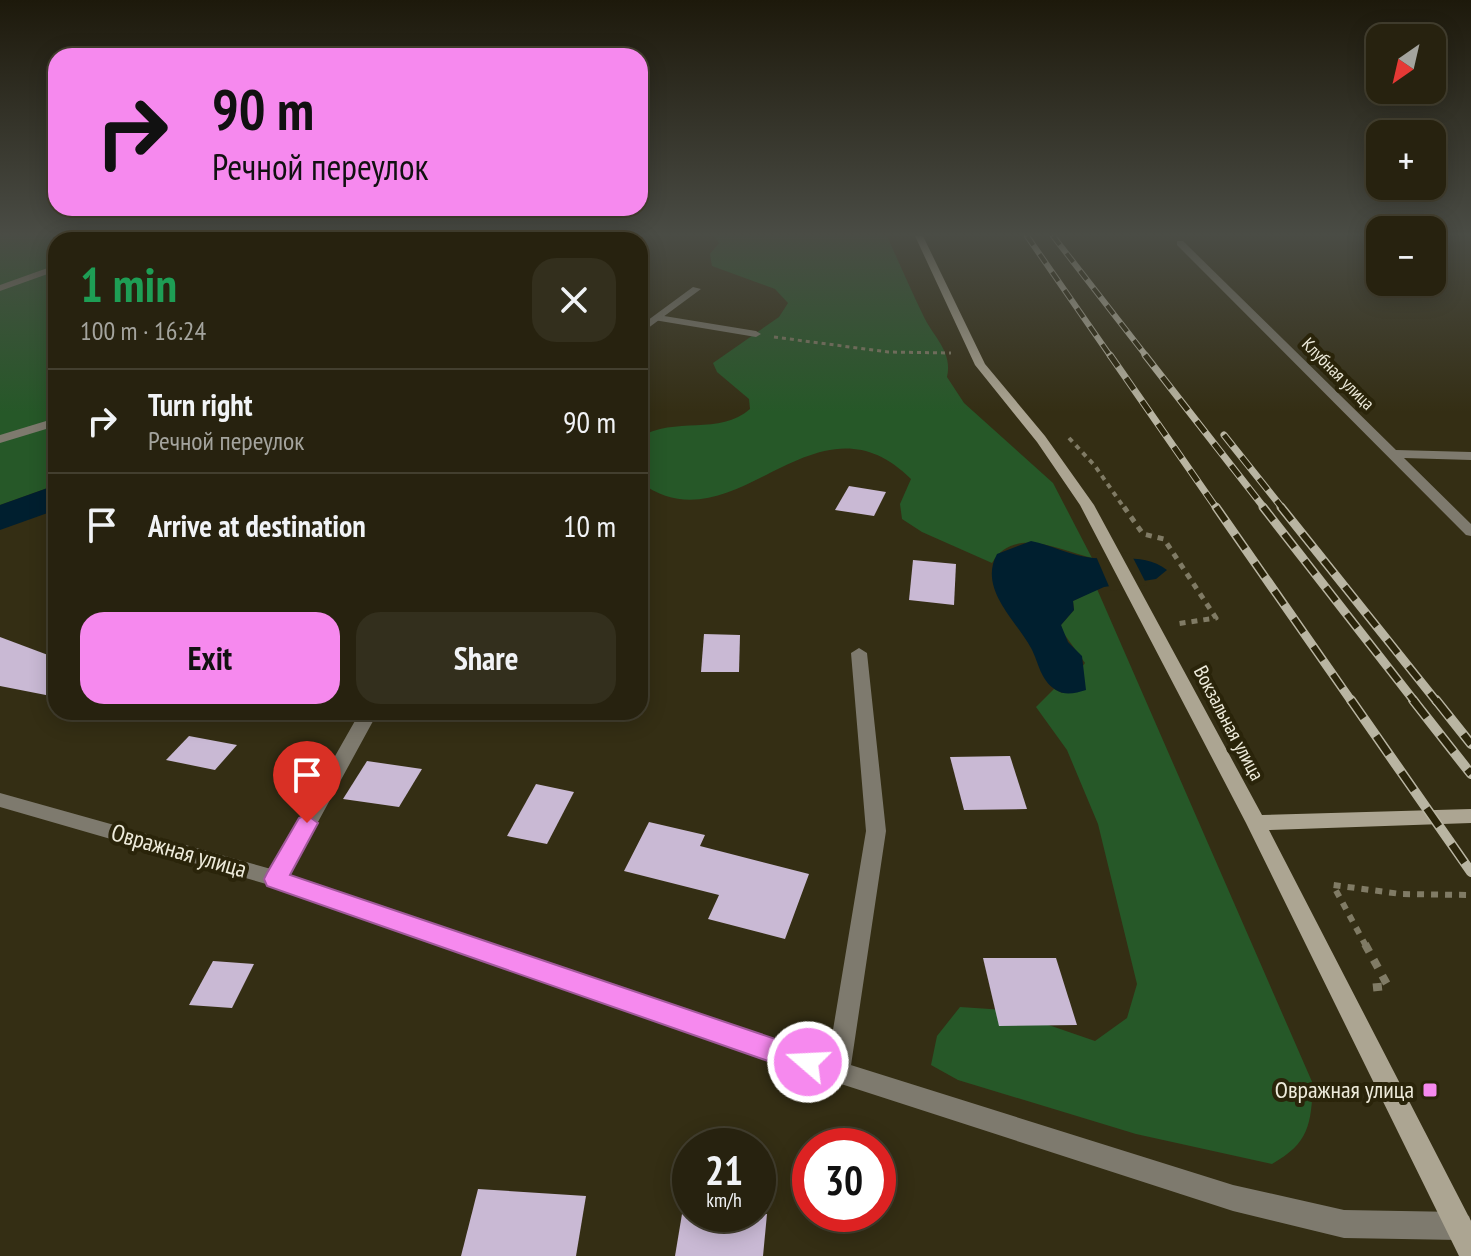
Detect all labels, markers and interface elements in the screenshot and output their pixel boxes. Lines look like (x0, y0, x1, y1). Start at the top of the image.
north arrow (1366, 24, 1446, 104)
map controls (1366, 24, 1446, 296)
text: 90 m (212, 73, 314, 145)
icon: right (80, 80, 184, 184)
button: + (1366, 120, 1446, 200)
text: Речной переулок (212, 143, 429, 190)
button: − (1366, 216, 1446, 296)
text: 1 min (80, 253, 177, 315)
button: close (532, 258, 616, 342)
text: 100 m · 16:24 (80, 314, 206, 347)
street label: Клубная улица (1297, 333, 1379, 415)
text: Turn right (148, 385, 252, 424)
icon: right (80, 399, 124, 443)
text: 90 m (563, 402, 616, 441)
text: Речной переулок (148, 424, 304, 457)
icon: arrive (80, 503, 124, 547)
text: Arrive at destination (148, 506, 366, 545)
text: 10 m (563, 506, 616, 545)
button: Exit (80, 612, 340, 704)
button: Share (356, 612, 616, 704)
street label: Вокзальная улица (1188, 661, 1270, 785)
pin (273, 741, 341, 823)
icon: arrive (285, 753, 329, 797)
street label: Овражная улица (108, 816, 250, 885)
position arrow (766, 1020, 850, 1104)
place label: Овражная улица (1275, 1074, 1414, 1105)
marker: Овражная улица (1421, 1081, 1439, 1099)
speed limit sign: 30 (792, 1128, 896, 1232)
text: 21 (705, 1144, 743, 1196)
text: km/h (706, 1187, 742, 1213)

